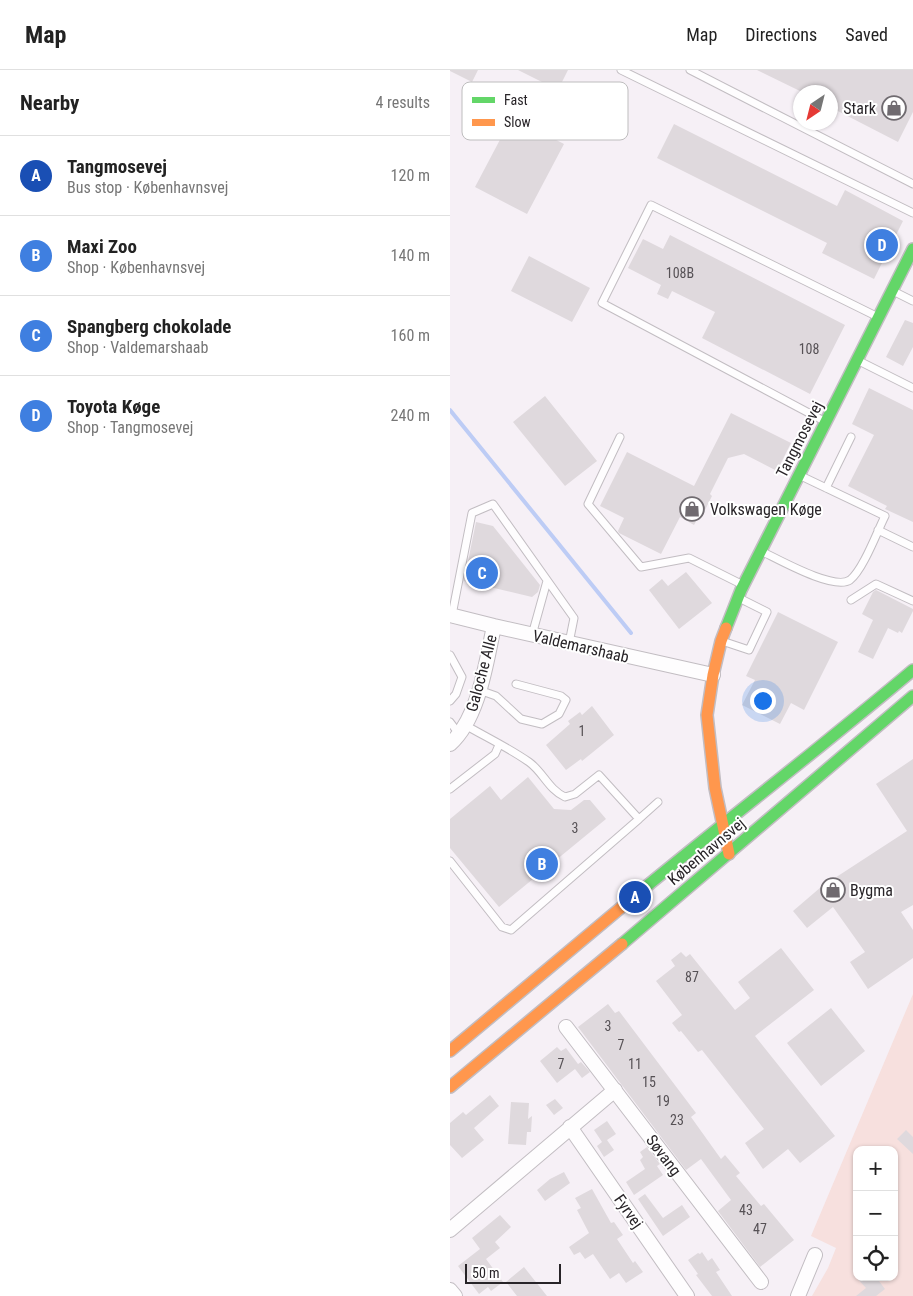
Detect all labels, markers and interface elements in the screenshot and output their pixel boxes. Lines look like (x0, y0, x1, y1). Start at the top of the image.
text: Map (25, 21, 66, 49)
text: Map (686, 24, 717, 45)
text: Directions (745, 24, 817, 45)
text: Saved (845, 24, 888, 45)
legend (462, 82, 628, 140)
north arrow (793, 85, 838, 130)
text: Nearby (20, 91, 79, 115)
text: Fast (504, 92, 528, 108)
text: 4 results (375, 93, 430, 112)
shop icon: Stark (881, 95, 907, 121)
place label: Stark (843, 99, 877, 118)
text: Slow (504, 114, 531, 130)
text: Tangmosevej (67, 155, 167, 178)
text: A (31, 166, 41, 185)
text: 120 m (391, 166, 430, 185)
text: Bus stop · Københavnsvej (67, 178, 228, 197)
pin: D (866, 226, 898, 264)
text: Maxi Zoo (67, 235, 137, 258)
text: B (32, 246, 40, 265)
text: 140 m (391, 246, 430, 265)
text: Shop · Københavnsvej (67, 258, 205, 277)
house number: 108B (666, 265, 694, 281)
text: Spangberg chokolade (67, 315, 231, 338)
text: C (31, 326, 41, 345)
text: 160 m (391, 326, 430, 345)
text: Shop · Valdemarshaab (67, 338, 208, 357)
house number: 108 (799, 341, 819, 357)
text: Toyota Køge (67, 395, 160, 418)
street label: Tangmosevej (772, 398, 827, 481)
text: D (31, 406, 41, 425)
text: 240 m (391, 406, 430, 425)
text: Shop · Tangmosevej (67, 418, 193, 437)
shop icon: Volkswagen Køge (679, 496, 705, 522)
place label: Volkswagen Køge (710, 500, 822, 519)
pin: C (466, 554, 498, 592)
street label: Valdemarshaab (531, 626, 631, 667)
street label: Galoche Alle (462, 632, 501, 714)
your location (750, 688, 776, 714)
house number: 1 (579, 723, 585, 739)
street label: Københavnsvej (664, 814, 749, 889)
house number: 3 (572, 820, 578, 836)
pin: B (526, 845, 558, 883)
shop icon: Bygma (820, 877, 846, 903)
pin: A (619, 878, 651, 916)
place label: Bygma (850, 881, 893, 900)
house number: 87 (685, 969, 699, 985)
house number: 3 (605, 1018, 611, 1034)
house number: 7 (618, 1037, 625, 1053)
house number: 7 (558, 1056, 565, 1072)
house number: 11 (628, 1056, 642, 1072)
house number: 15 (642, 1074, 656, 1090)
house number: 19 (656, 1093, 670, 1109)
house number: 23 (670, 1112, 684, 1128)
street label: Søvang (642, 1131, 685, 1180)
map controls (853, 1146, 898, 1281)
button: + (853, 1146, 898, 1191)
street label: Fyrvej (610, 1191, 647, 1232)
button: − (853, 1191, 898, 1236)
house number: 43 (739, 1202, 753, 1218)
house number: 47 (753, 1221, 767, 1237)
button: locate (853, 1236, 898, 1281)
scale bar (465, 1261, 561, 1284)
text: 50 m (472, 1265, 500, 1281)

